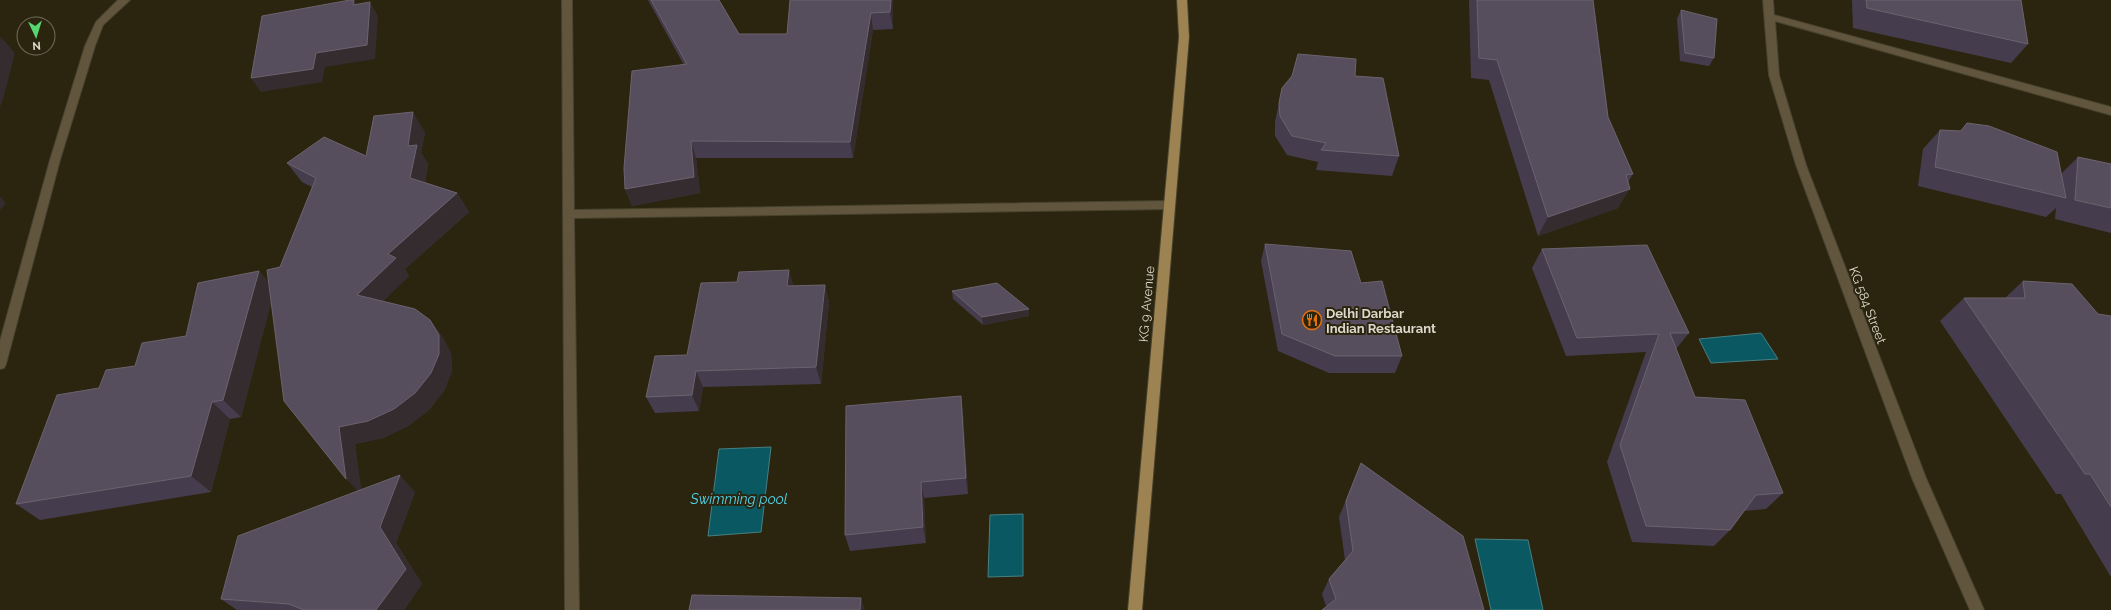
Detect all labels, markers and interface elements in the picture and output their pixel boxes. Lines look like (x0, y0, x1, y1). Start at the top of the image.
north arrow (16, 16, 56, 56)
text: N (32, 39, 41, 52)
street label: KG 584 Street (1846, 264, 1889, 347)
street label: KG 9 Avenue (1136, 265, 1157, 343)
place label: Delhi Darbar Indian Restaurant (1326, 306, 1436, 336)
restaurant icon: Delhi Darbar Indian Restaurant (1301, 309, 1323, 331)
water label: Swimming pool (690, 491, 788, 507)

